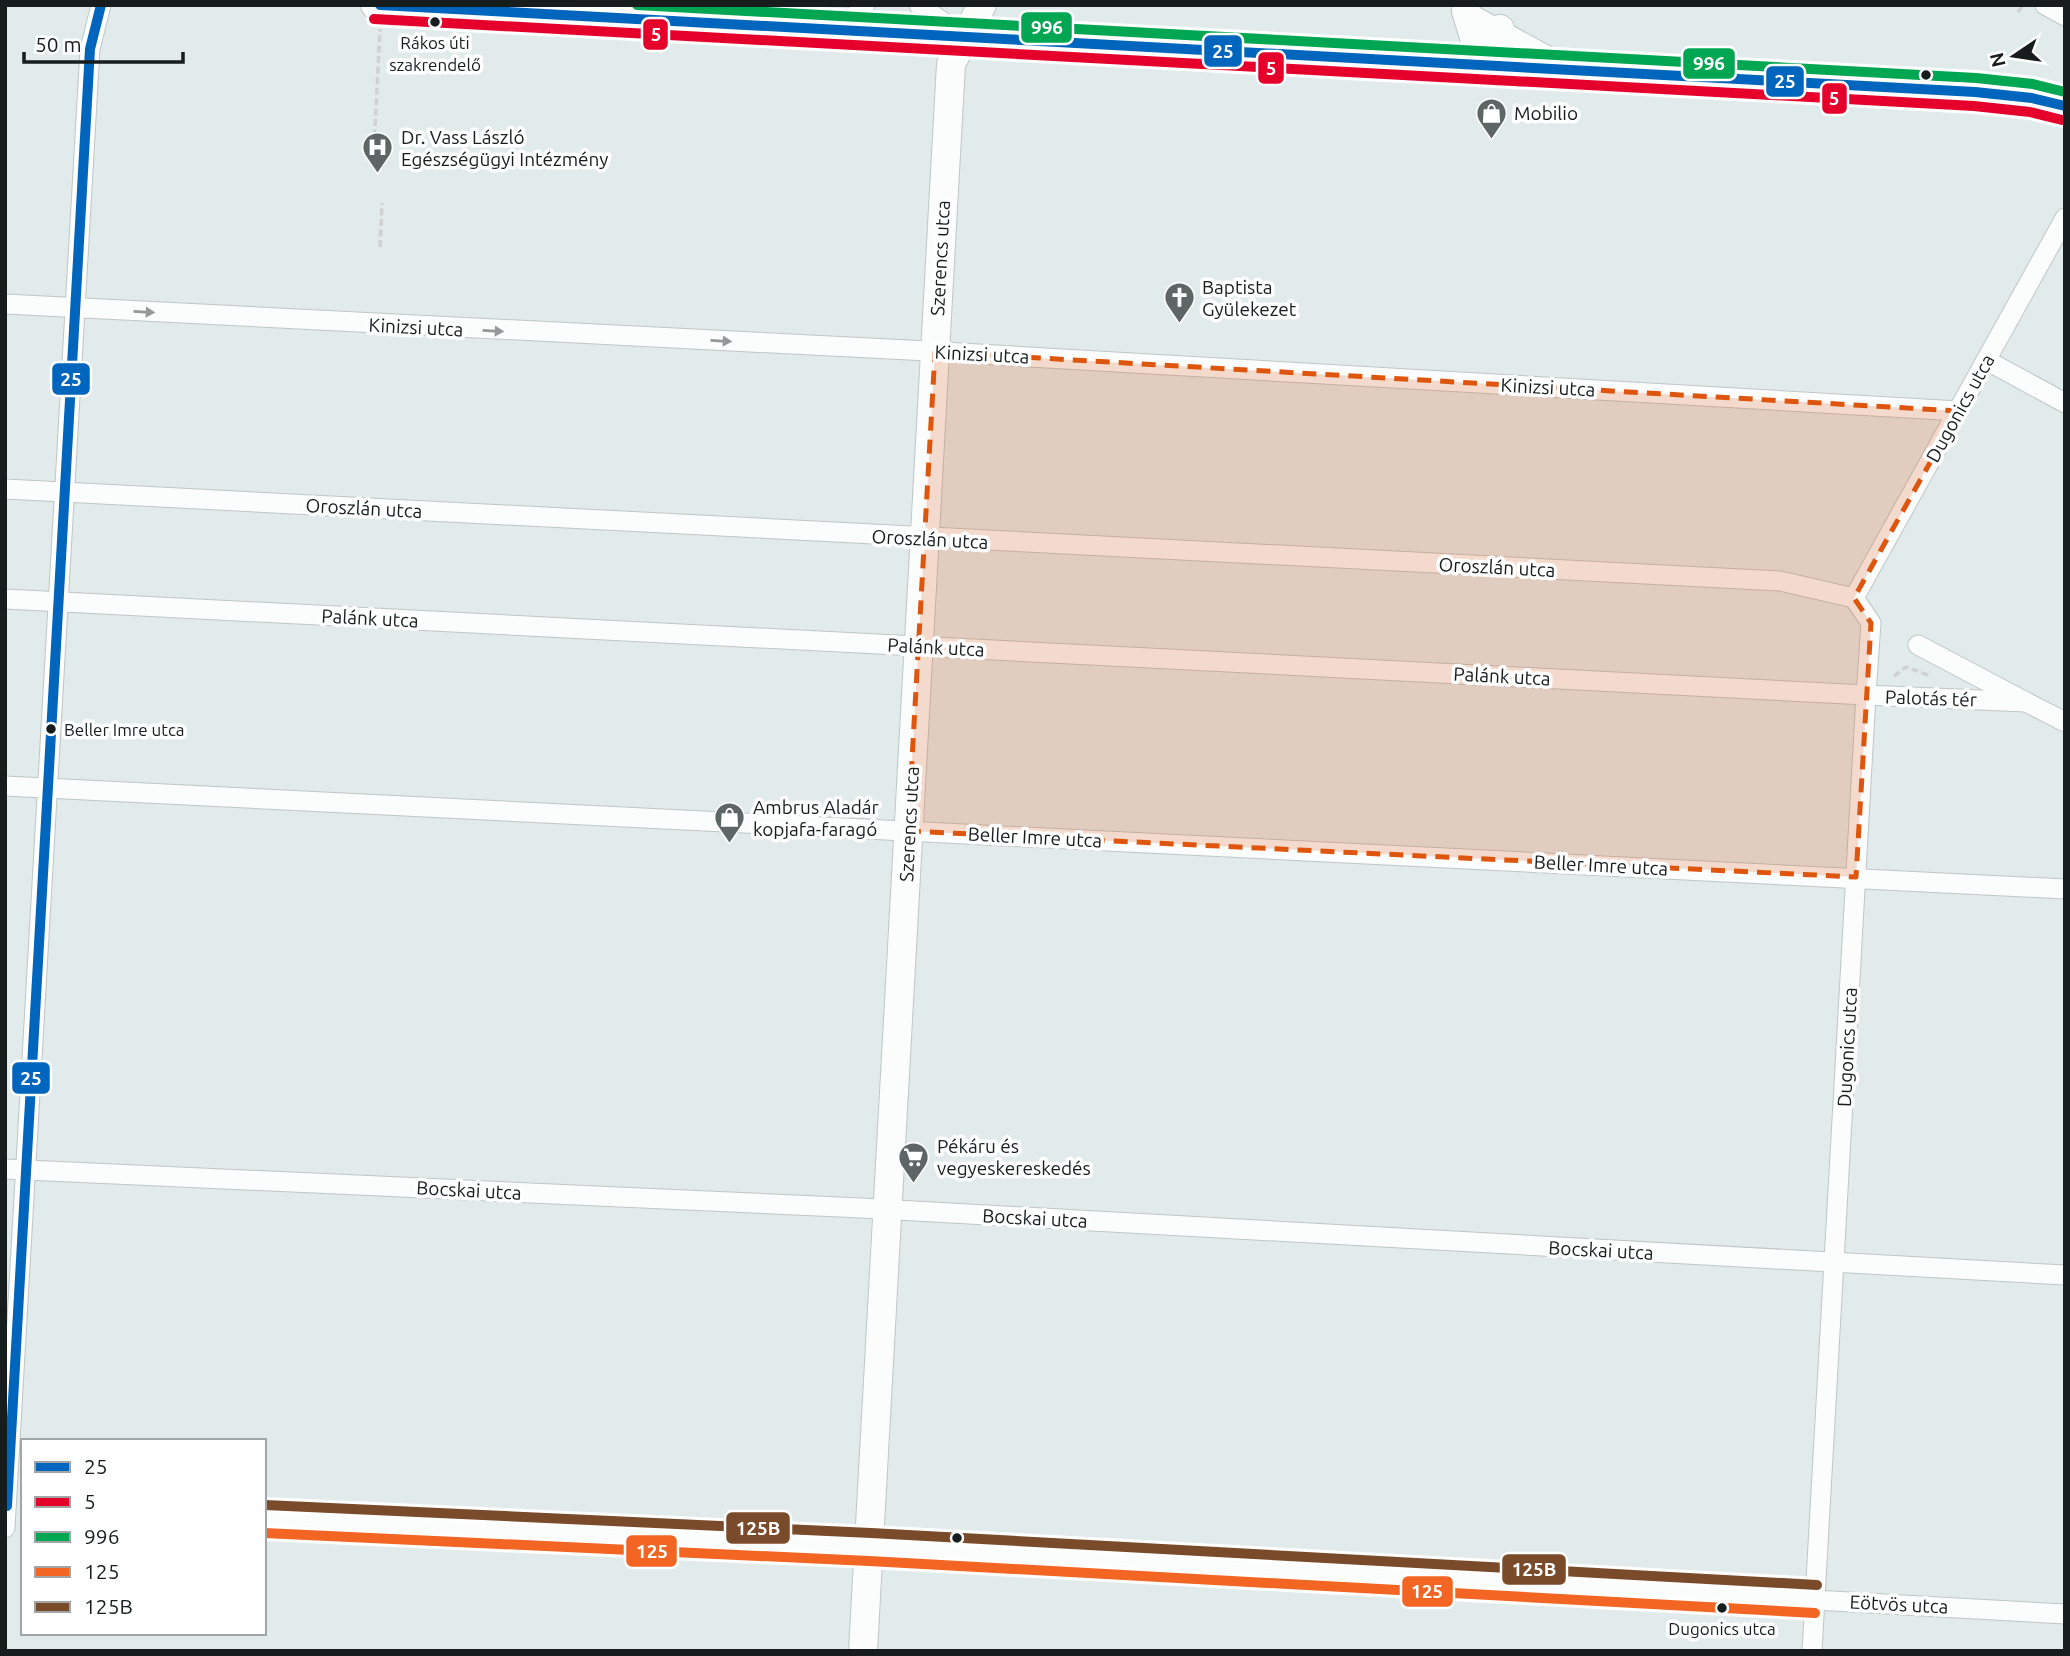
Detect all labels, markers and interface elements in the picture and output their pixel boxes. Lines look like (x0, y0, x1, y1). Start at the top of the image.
line badge: 996 (1020, 11, 1073, 44)
marker: Rákos úti szakrendelő (428, 15, 442, 29)
text: 996 (1031, 16, 1063, 38)
line badge: 5 (642, 18, 669, 51)
scale bar (24, 21, 184, 65)
north arrow (1979, 21, 2049, 91)
text: 5 (651, 23, 661, 45)
text: 50 m (35, 32, 82, 56)
place label: Rákos úti szakrendelő (389, 33, 481, 74)
line badge: 25 (1203, 34, 1243, 68)
text: 25 (1212, 40, 1234, 62)
line badge: 996 (1682, 47, 1736, 80)
text: N (1985, 50, 2010, 69)
line badge: 5 (1257, 51, 1285, 85)
text: 996 (1693, 52, 1725, 74)
text: 5 (1266, 57, 1276, 79)
line badge: 25 (1765, 65, 1805, 98)
unlabelled marker (1919, 68, 1933, 82)
text: 25 (1774, 70, 1796, 92)
line badge: 5 (1821, 82, 1848, 115)
text: 5 (1829, 87, 1839, 109)
shop icon: Mobilio (1474, 96, 1508, 140)
place label: Mobilio (1514, 102, 1578, 124)
place label: Dr. Vass László Egészségügyi Intézmény (401, 126, 608, 170)
hospital icon: Dr. Vass László Egészségügyi Intézmény (361, 131, 395, 175)
street label: Szerencs utca (926, 200, 954, 316)
place label: Baptista Gyülekezet (1202, 276, 1297, 320)
church icon: Baptista Gyülekezet (1162, 281, 1196, 325)
one-way arrow (133, 306, 155, 317)
street label: Kinizsi utca (368, 314, 464, 340)
one-way arrow (483, 325, 505, 336)
one-way arrow (710, 336, 732, 347)
street label: Kinizsi utca (934, 341, 1030, 367)
street label: Dugonics utca (1921, 350, 1999, 466)
line badge: 25 (51, 362, 91, 396)
text: 25 (60, 368, 82, 390)
street label: Kinizsi utca (1500, 374, 1596, 400)
street label: Oroszlán utca (305, 494, 423, 522)
street label: Oroszlán utca (871, 525, 989, 553)
street label: Oroszlán utca (1438, 553, 1556, 581)
street label: Palánk utca (321, 604, 419, 632)
street label: Palánk utca (887, 633, 985, 661)
street label: Palánk utca (1453, 662, 1551, 690)
street label: Palotás tér (1885, 685, 1977, 711)
place label: Beller Imre utca (64, 720, 184, 739)
marker: Beller Imre utca (44, 722, 58, 736)
street label: Szerencs utca (895, 766, 923, 882)
place label: Ambrus Aladár kopjafa-faragó (753, 796, 879, 840)
shop icon: Ambrus Aladár kopjafa-faragó (713, 801, 747, 845)
street label: Beller Imre utca (967, 822, 1103, 852)
street label: Beller Imre utca (1533, 850, 1669, 880)
street label: Dugonics utca (1833, 986, 1861, 1108)
line badge: 25 (11, 1061, 51, 1095)
text: 25 (20, 1067, 42, 1089)
place label: Pékáru és vegyeskereskedés (937, 1135, 1091, 1179)
supermarket icon: Pékáru és vegyeskereskedés (897, 1140, 931, 1184)
street label: Bocskai utca (416, 1176, 522, 1204)
street label: Bocskai utca (982, 1204, 1088, 1232)
street label: Bocskai utca (1548, 1236, 1654, 1264)
legend (21, 1439, 266, 1635)
text: 25 (84, 1454, 108, 1478)
text: 5 (84, 1489, 96, 1513)
line badge: 125B (725, 1511, 791, 1545)
text: 125B (736, 1517, 780, 1539)
text: 996 (84, 1524, 120, 1548)
unlabelled marker (950, 1531, 964, 1545)
line badge: 125 (625, 1534, 678, 1568)
text: 125 (636, 1540, 668, 1562)
line badge: 125B (1501, 1553, 1567, 1586)
text: 125B (1512, 1558, 1556, 1580)
text: 125 (84, 1559, 120, 1583)
line badge: 125 (1401, 1575, 1454, 1608)
text: 125 (1411, 1580, 1443, 1602)
street label: Eötvös utca (1849, 1590, 1949, 1618)
text: 125B (84, 1594, 133, 1618)
marker: Dugonics utca (1715, 1601, 1729, 1615)
place label: Dugonics utca (1668, 1619, 1776, 1638)

